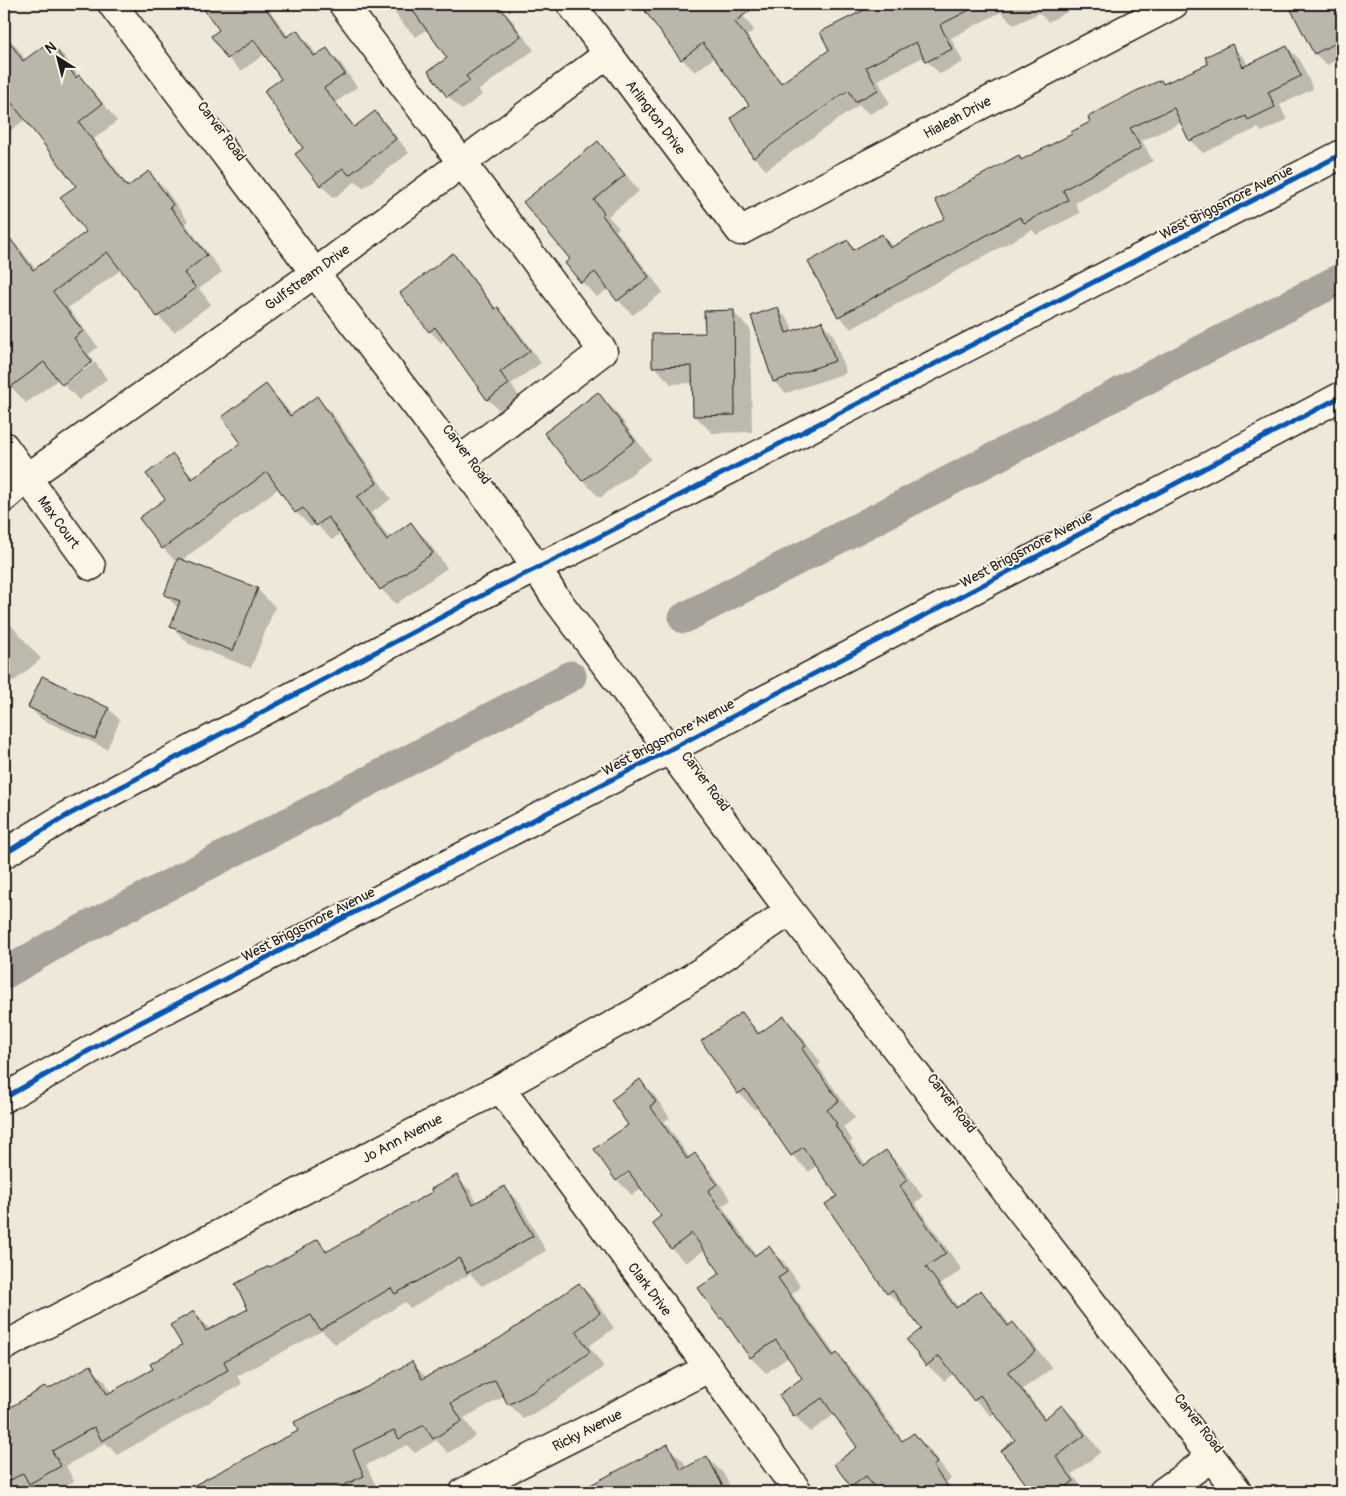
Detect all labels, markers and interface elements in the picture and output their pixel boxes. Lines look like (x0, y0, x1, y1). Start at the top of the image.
north arrow (32, 32, 82, 82)
text: N (42, 38, 59, 58)
street label: Arlington Drive (622, 77, 689, 158)
street label: Hialeah Drive (921, 92, 994, 142)
street label: Carver Road (194, 98, 250, 165)
street label: West Briggsmore Avenue (1157, 161, 1296, 243)
street label: Gulfstream Drive (262, 241, 353, 314)
street label: Carver Road (439, 421, 495, 488)
street label: Max Court (34, 493, 83, 552)
street label: West Briggsmore Avenue (957, 507, 1095, 592)
street label: West Briggsmore Avenue (599, 695, 737, 780)
street label: Carver Road (678, 748, 734, 815)
street label: West Briggsmore Avenue (239, 883, 378, 965)
street label: Carver Road (923, 1070, 980, 1136)
street label: Jo Ann Avenue (359, 1110, 445, 1167)
street label: Clark Drive (624, 1259, 675, 1319)
street label: Carver Road (1170, 1390, 1227, 1456)
street label: Ricky Avenue (550, 1406, 625, 1455)

